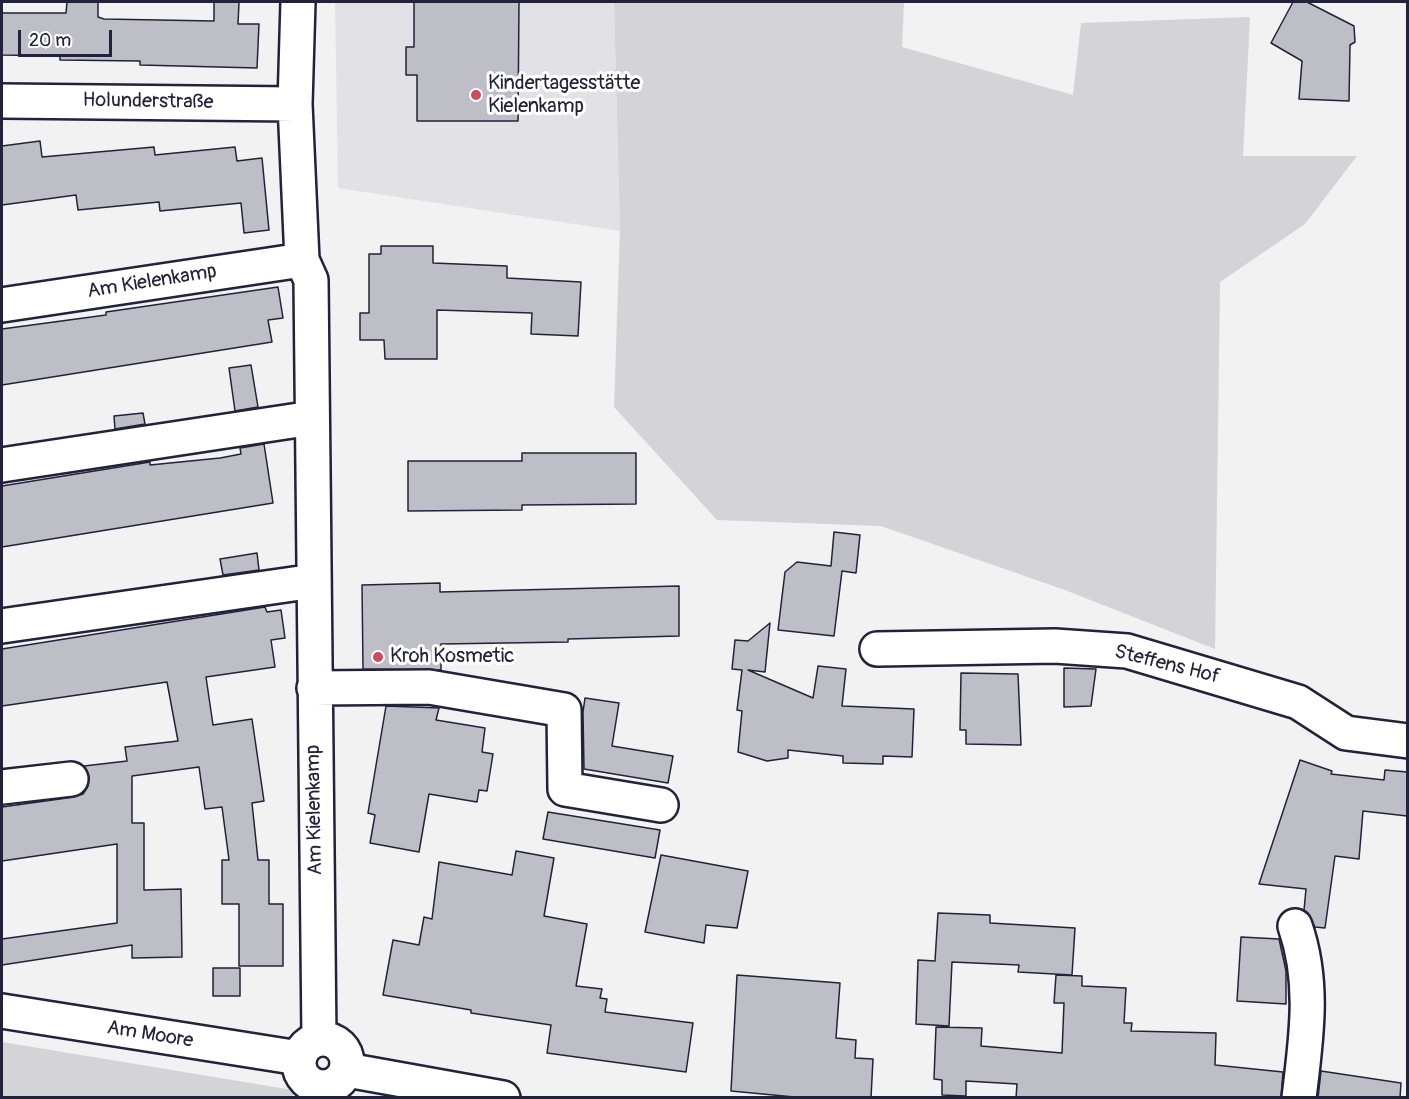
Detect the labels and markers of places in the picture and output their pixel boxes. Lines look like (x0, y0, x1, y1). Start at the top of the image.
place label: Kindertagesstätte Kielenkamp (488, 72, 640, 119)
marker: Kindertagesstätte Kielenkamp (469, 88, 483, 102)
place label: Kroh Kosmetic (390, 645, 514, 669)
marker: Kroh Kosmetic (371, 650, 385, 664)

